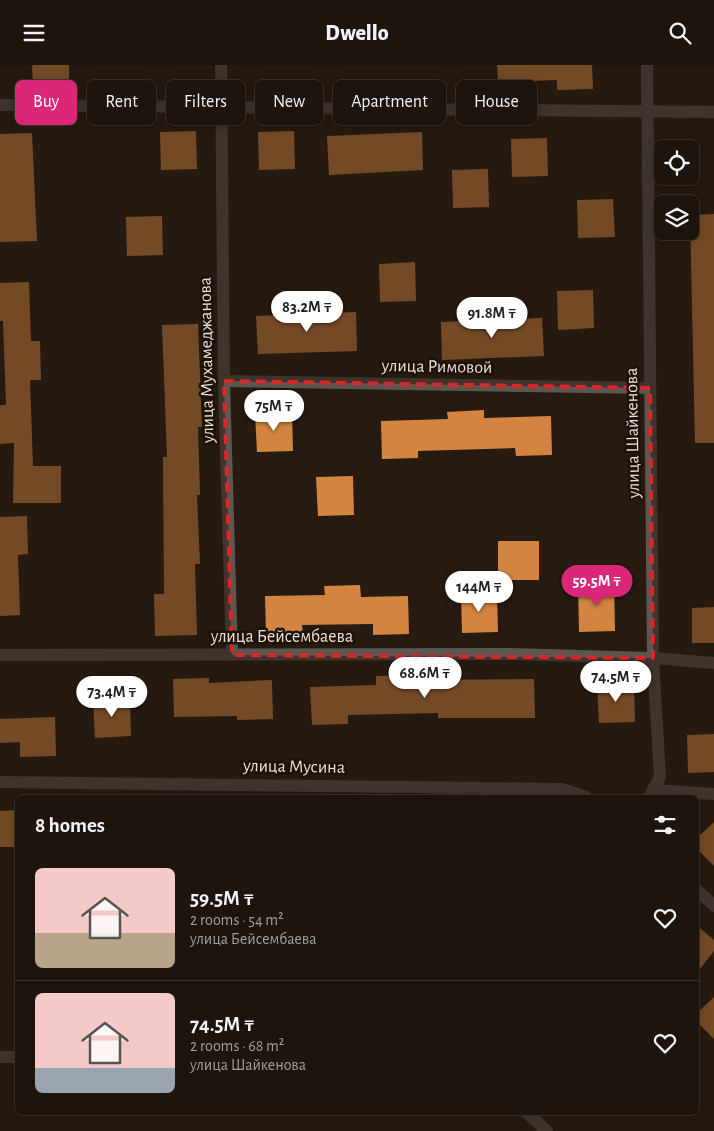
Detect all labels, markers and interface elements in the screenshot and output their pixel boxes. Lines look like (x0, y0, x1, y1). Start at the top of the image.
icon: menu (20, 19, 48, 47)
icon: search (666, 19, 694, 47)
text: Dwello (325, 22, 389, 44)
chip: Buy (15, 80, 77, 125)
chip: Rent (87, 80, 156, 125)
chip: Filters (166, 80, 245, 125)
chip: New (255, 80, 323, 125)
chip: Apartment (333, 80, 446, 125)
chip: House (456, 80, 537, 125)
map controls (654, 140, 699, 240)
button: locate (654, 140, 699, 185)
button: layers (654, 195, 699, 240)
street label: улица Мухамеджанова (197, 277, 217, 444)
pin: 83.2M ₸ (261, 291, 353, 333)
pin: 91.8M ₸ (446, 297, 538, 339)
text: 83.2M ₸ (282, 299, 332, 315)
text: 91.8M ₸ (468, 305, 516, 321)
street label: улица Римовой (381, 357, 492, 377)
street label: улица Шайкенова (623, 368, 643, 499)
pin: 75M ₸ (239, 389, 309, 432)
text: 75M ₸ (255, 398, 293, 414)
pin: 59.5M ₸ (551, 565, 643, 607)
pin: 144M ₸ (438, 571, 520, 613)
text: 59.5M ₸ (572, 573, 622, 589)
text: 144M ₸ (456, 579, 502, 595)
street label: улица Бейсембаева (210, 627, 353, 646)
pin: 68.6M ₸ (379, 657, 471, 699)
pin: 74.5M ₸ (570, 661, 662, 703)
text: 68.6M ₸ (400, 665, 450, 681)
text: 74.5M ₸ (591, 669, 641, 685)
pin: 73.4M ₸ (66, 675, 158, 718)
text: 73.4M ₸ (87, 684, 137, 700)
street label: улица Мусина (242, 757, 345, 777)
icon: filters (651, 811, 679, 839)
text: 8 homes (35, 815, 105, 836)
icon: home (75, 888, 135, 948)
text: 59.5M ₸ (190, 888, 254, 909)
icon: heart (651, 904, 679, 932)
text: 2 rooms · 54 m² (190, 912, 284, 928)
text: улица Бейсембаева (190, 931, 317, 947)
icon: home (75, 1013, 135, 1073)
text: 74.5M ₸ (190, 1014, 255, 1035)
icon: heart (651, 1029, 679, 1057)
text: 2 rooms · 68 m² (190, 1038, 284, 1054)
text: улица Шайкенова (190, 1057, 306, 1073)

